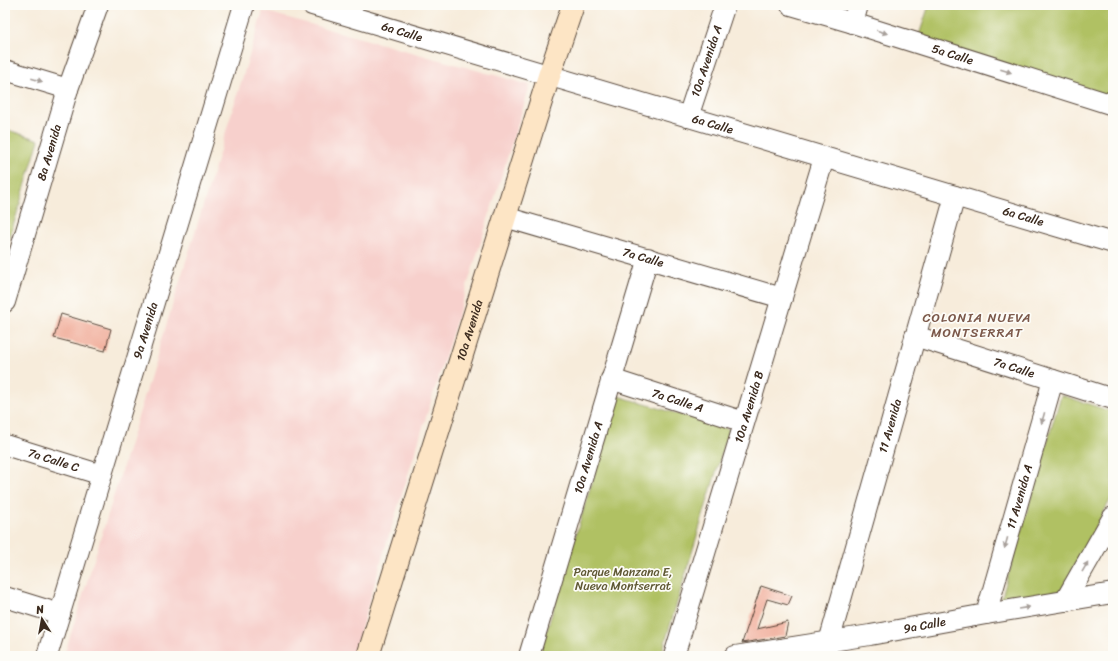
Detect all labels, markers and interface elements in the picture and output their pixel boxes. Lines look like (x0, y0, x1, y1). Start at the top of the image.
street label: 6a Calle (379, 15, 426, 48)
street label: 10a Avenida A (684, 22, 729, 100)
one-way arrow (876, 29, 888, 35)
street label: 5a Calle (929, 38, 976, 71)
one-way arrow (1000, 68, 1012, 74)
one-way arrow (31, 77, 43, 83)
street label: 6a Calle (689, 108, 736, 141)
street label: 8a Avenida (30, 121, 68, 183)
street label: 6a Calle (1000, 200, 1047, 233)
street label: 7a Calle (620, 241, 667, 274)
street label: 10a Avenida (450, 297, 490, 364)
street label: 9a Avenida (127, 299, 164, 362)
district label: COLONIA NUEVA MONTSERRAT (922, 306, 1032, 344)
street label: 7a Calle (991, 351, 1038, 384)
street label: 10a Avenida B (728, 368, 770, 446)
street label: 7a Calle A (649, 382, 706, 419)
street label: 11 Avenida (872, 396, 908, 456)
one-way arrow (1040, 412, 1046, 424)
street label: 10a Avenida A (567, 419, 610, 497)
street label: 7a Calle C (25, 442, 83, 479)
street label: 11 Avenida A (1000, 462, 1039, 532)
one-way arrow (1003, 537, 1009, 549)
park label: Parque Manzana E, Nueva Montserrat (574, 561, 672, 597)
one-way arrow (1081, 561, 1088, 573)
north arrow (22, 599, 62, 639)
text: N (34, 600, 46, 620)
one-way arrow (1018, 604, 1030, 610)
street label: 9a Calle (902, 610, 948, 640)

